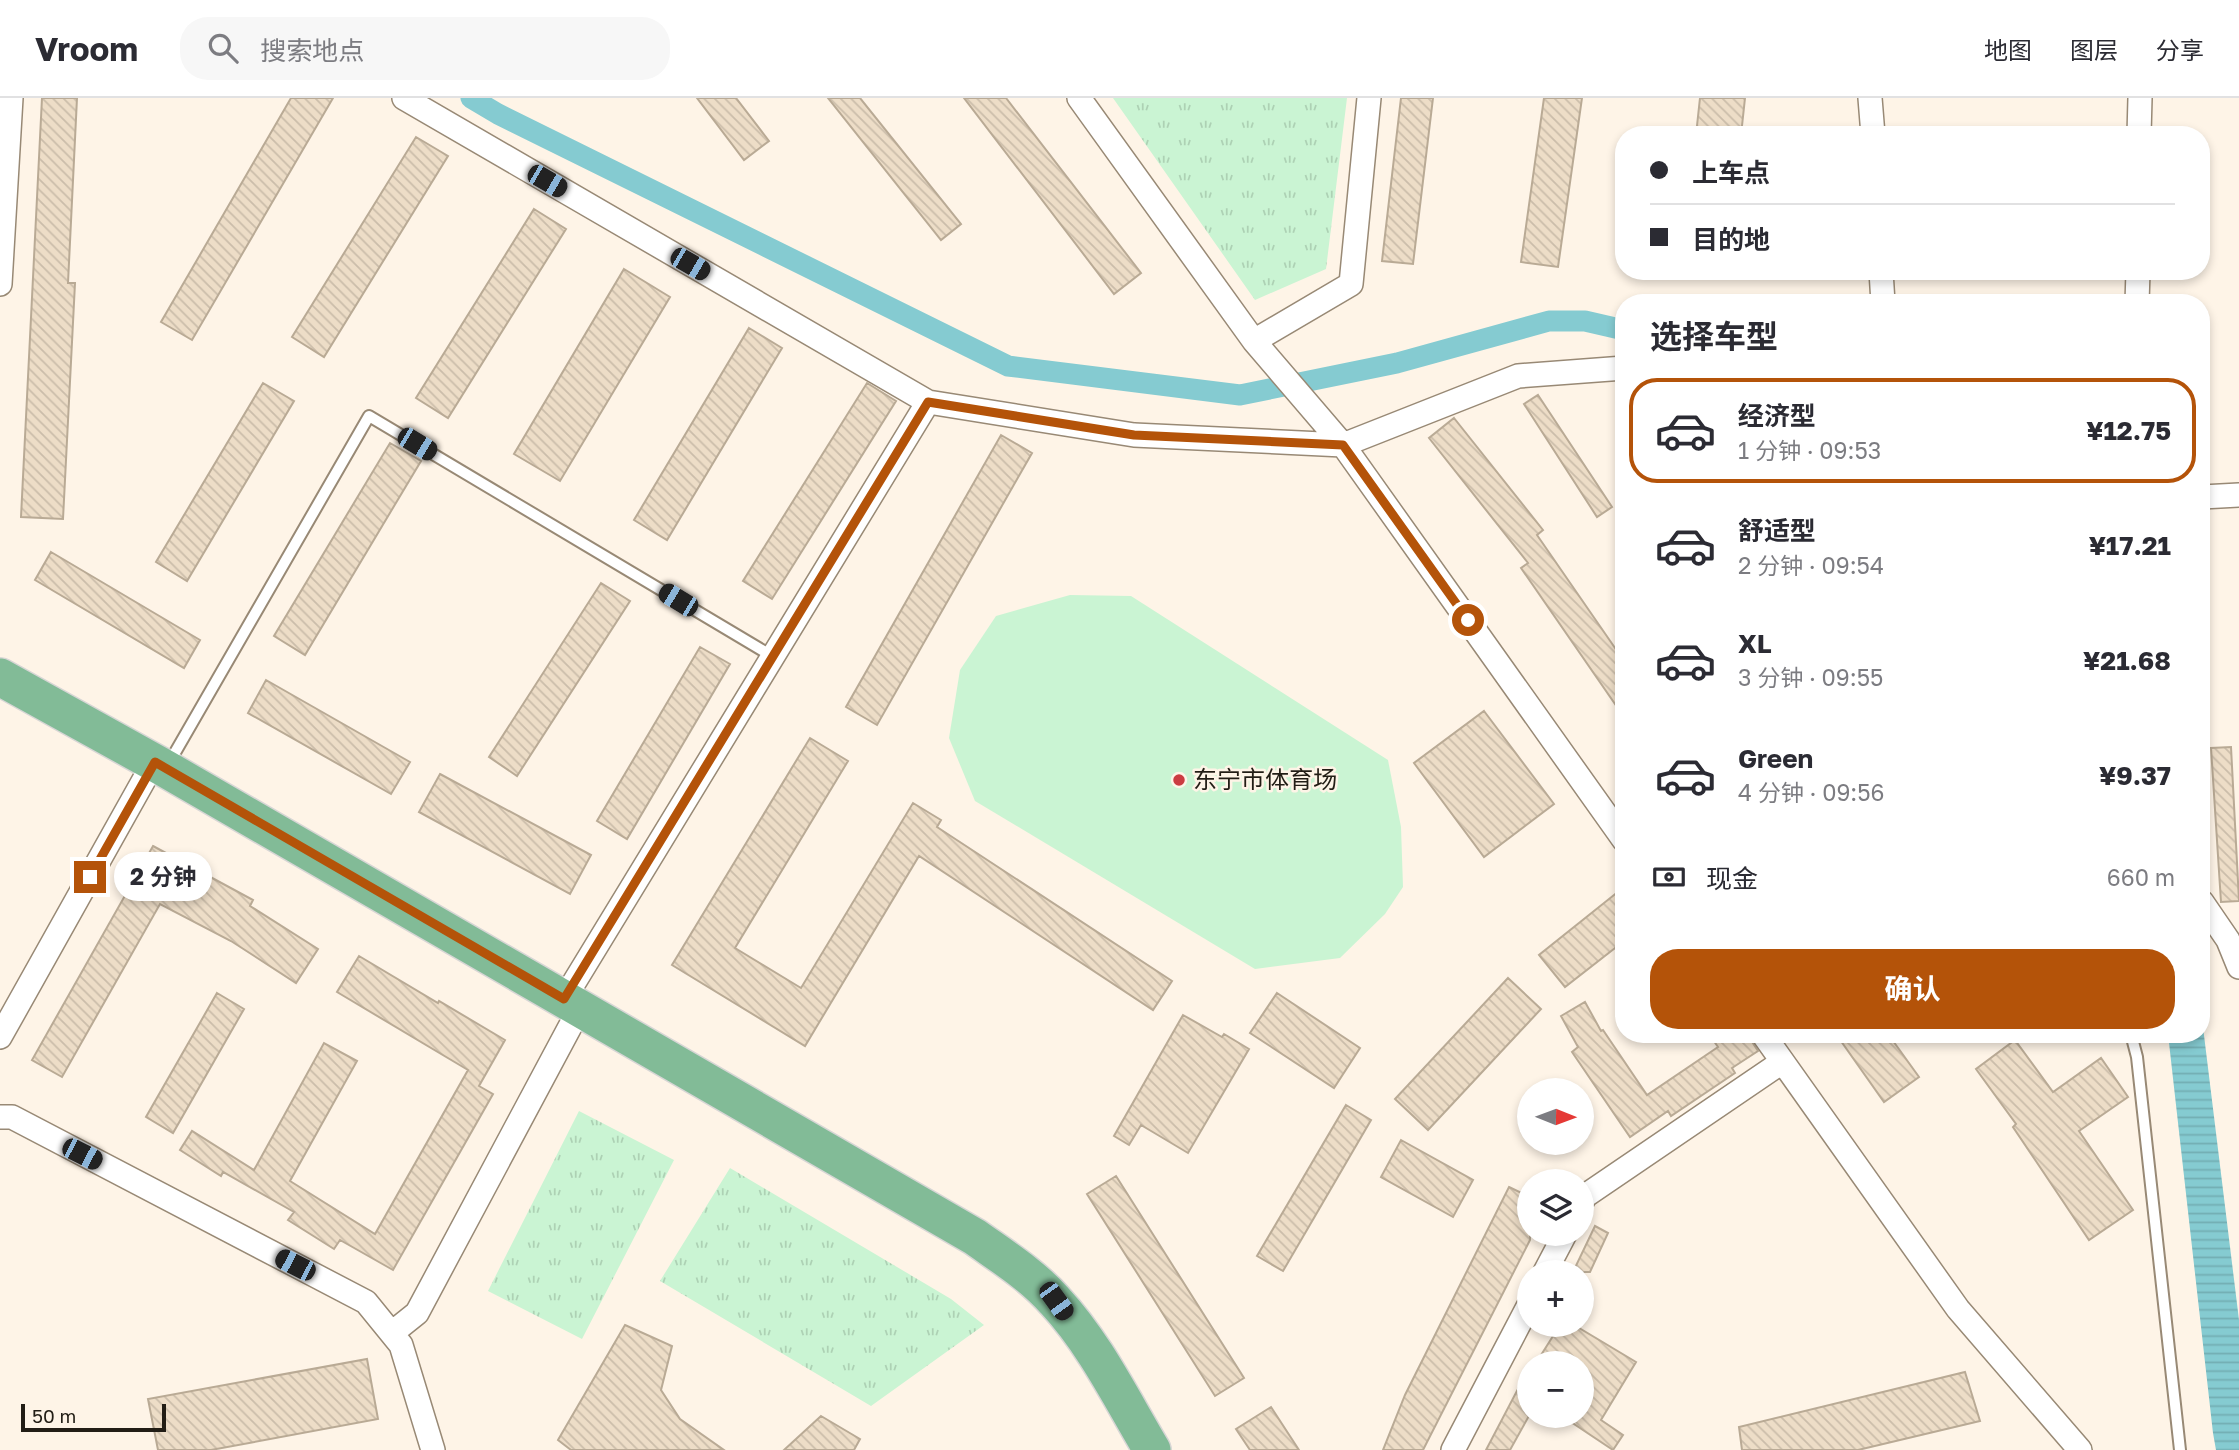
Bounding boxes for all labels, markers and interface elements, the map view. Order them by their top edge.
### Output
search box [180,17,670,80]
text: Vroom [35,29,138,68]
icon: search [204,29,242,67]
text: 搜索地点 [260,35,364,66]
text: 地图 [1984,35,2032,64]
text: 图层 [2070,35,2118,64]
text: 分享 [2156,35,2204,64]
text: 上车点 [1692,157,1770,188]
car [524,161,571,201]
text: 目的地 [1692,224,1770,255]
car [667,244,714,284]
text: 选择车型 [1650,317,1778,355]
icon: car [1654,399,1717,462]
text: 经济型 [1738,400,1816,431]
text: ¥12.75 [2086,415,2171,446]
car [394,424,441,464]
text: 1 分钟 · 09:53 [1738,436,1881,464]
icon: car [1654,514,1717,577]
text: 舒适型 [1738,515,1816,546]
text: ¥17.21 [2089,530,2171,561]
text: 2 分钟 · 09:54 [1738,551,1884,579]
car [655,580,702,620]
route start [1452,604,1484,636]
text: XL [1738,628,1772,659]
icon: car [1654,629,1717,692]
text: ¥21.68 [2083,645,2171,676]
text: 3 分钟 · 09:55 [1738,663,1883,691]
text: Green [1738,743,1813,774]
icon: car [1654,744,1717,807]
text: ¥9.37 [2099,760,2171,791]
place label: 东宁市体育场 [1193,764,1337,793]
marker: 东宁市体育场 [1171,772,1187,788]
text: 4 分钟 · 09:56 [1738,778,1885,806]
callout: 2 分钟 [114,852,212,902]
icon: cash [1650,858,1688,896]
route end [74,861,106,893]
text: 2 分钟 [130,862,196,890]
text: 现金 [1706,863,1758,894]
text: 660 m [2107,863,2175,891]
button: 确认 [1650,949,2175,1029]
north arrow [1517,1078,1594,1155]
map controls [1517,1078,1594,1428]
car [59,1135,106,1173]
button: layers [1517,1169,1594,1246]
car [272,1246,319,1284]
button: + [1517,1260,1594,1337]
car [1036,1278,1077,1324]
button: − [1517,1351,1594,1428]
scale bar [21,1401,166,1433]
text: 50 m [32,1404,76,1427]

